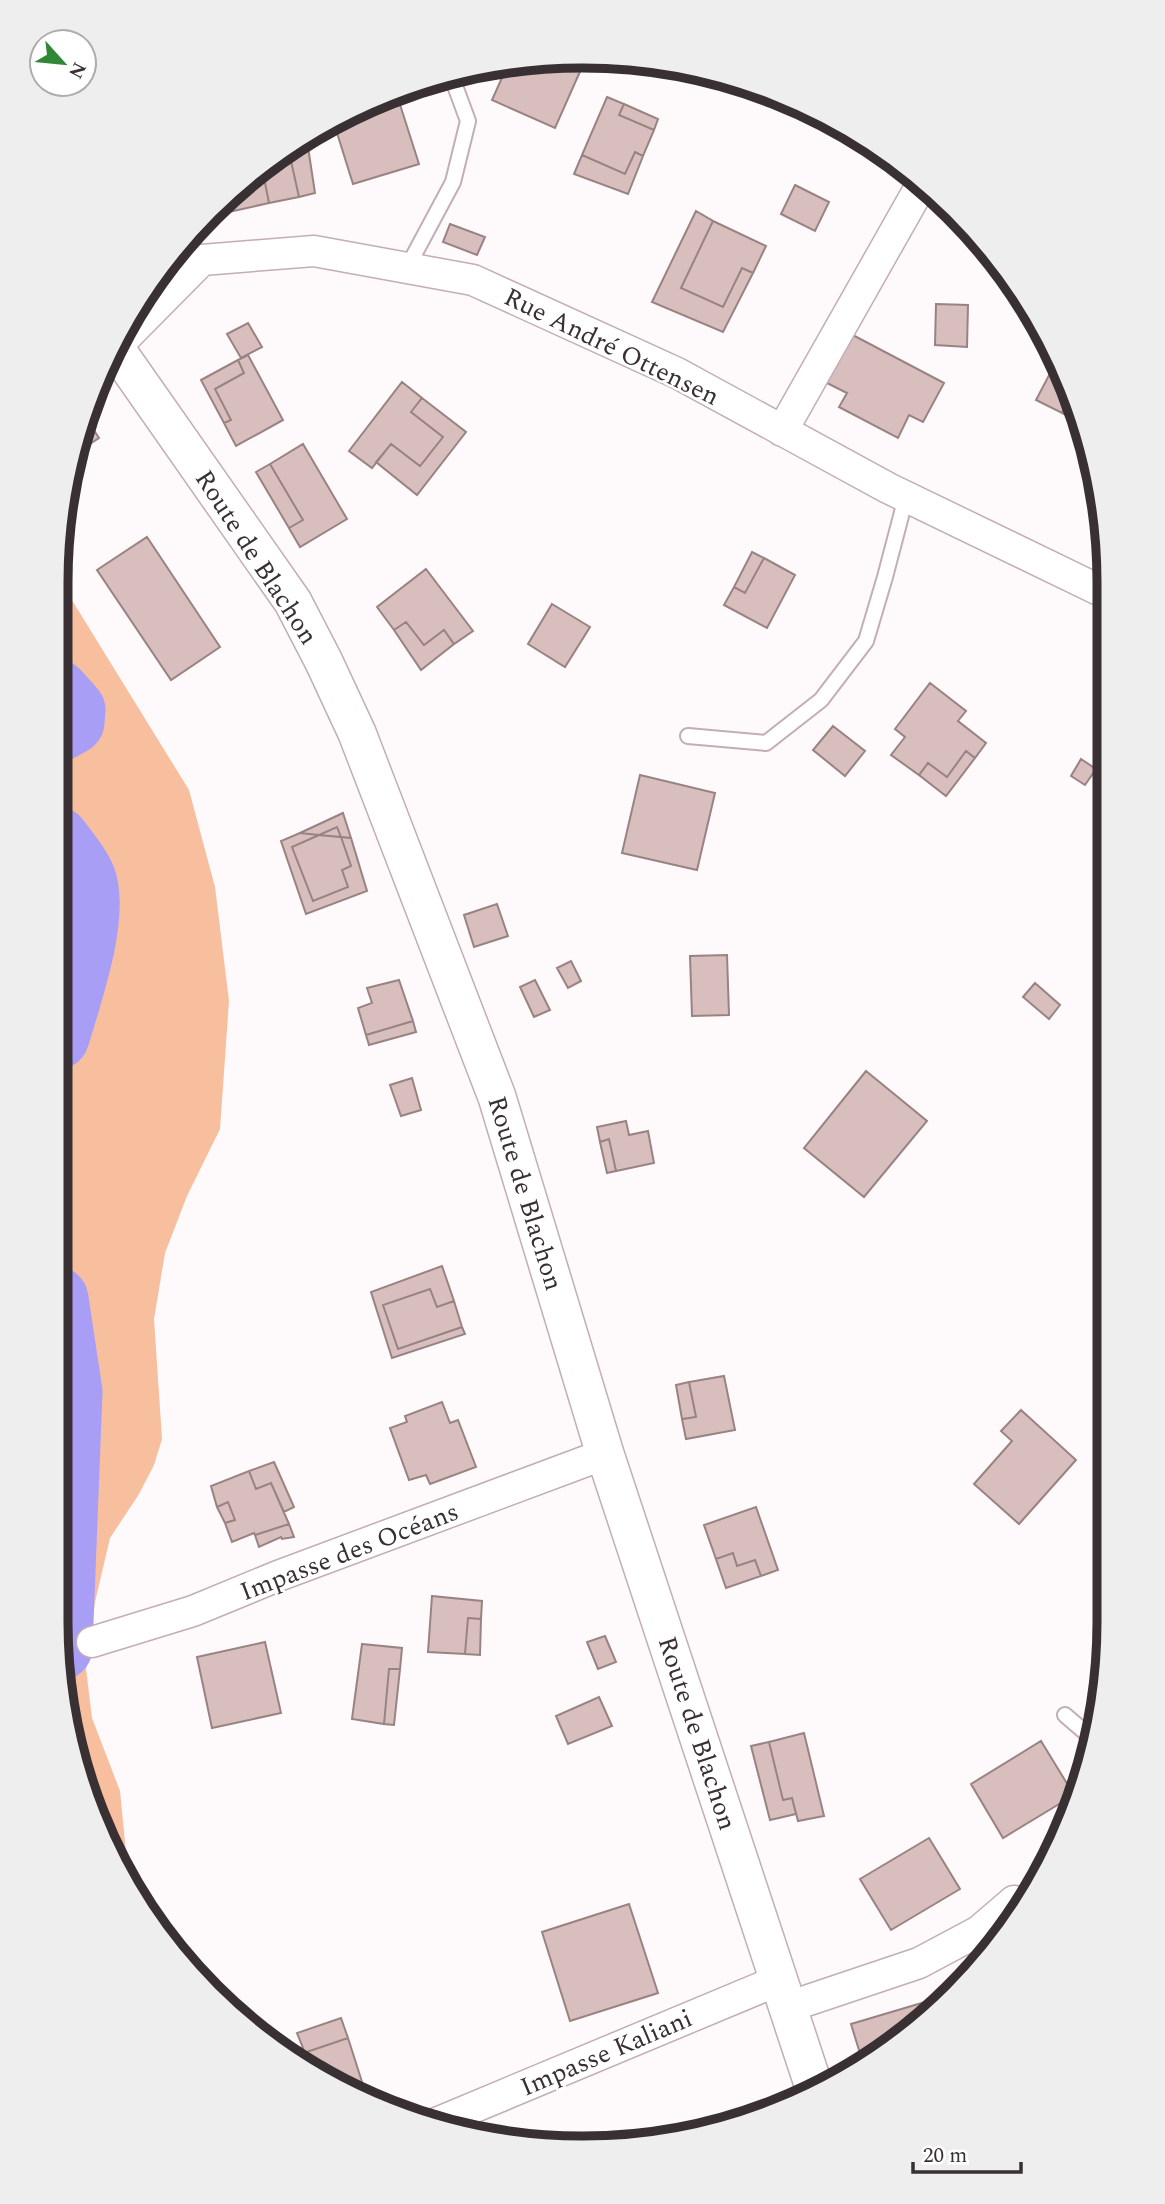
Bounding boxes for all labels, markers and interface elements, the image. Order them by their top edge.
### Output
north arrow [28,28,98,98]
text: N [60,57,93,84]
street label: Rue André Ottensen [497,277,726,416]
street label: Route de Blachon [184,462,328,653]
street label: Route de Blachon [476,1091,574,1296]
street label: Impasse des Océans [234,1492,465,1612]
street label: Route de Blachon [647,1631,747,1835]
street label: Impasse Kaliani [514,1999,699,2107]
scale bar [913,2130,1021,2174]
text: 20 m [923,2140,967,2172]

